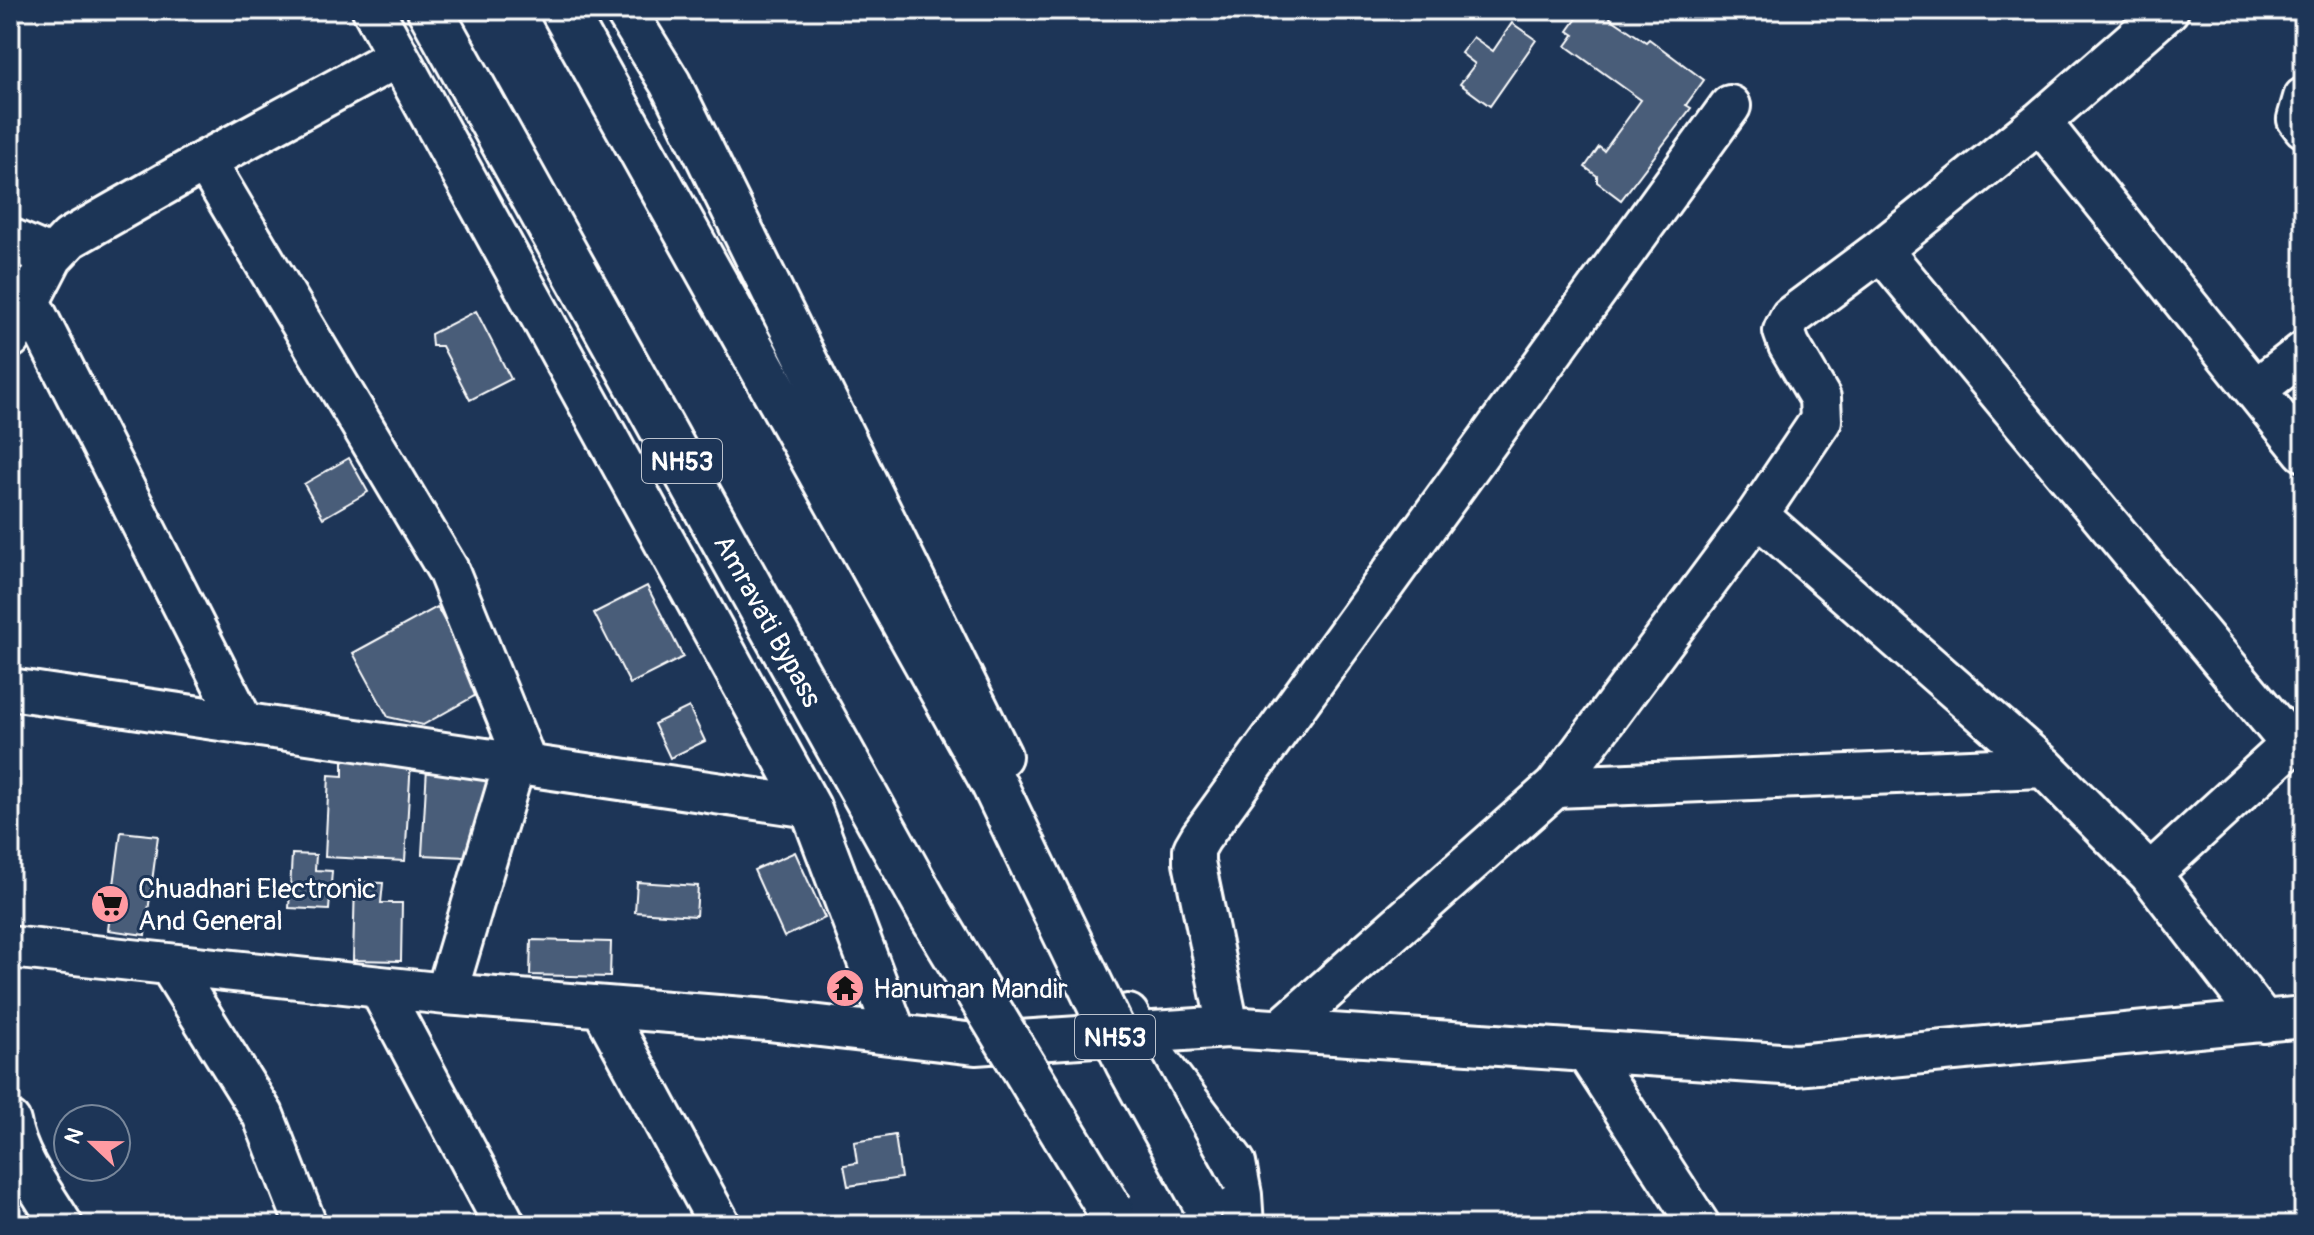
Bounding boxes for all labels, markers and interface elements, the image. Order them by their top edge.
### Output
road number: NH53 [642,439,722,483]
street label: Amravati Bypass [705,529,829,714]
place label: Chuadhari Electronic And General [138,872,376,939]
supermarket icon: Chuadhari Electronic And General [89,883,131,925]
temple icon: Hanuman Mandir [824,967,866,1009]
place label: Hanuman Mandir [873,972,1068,1007]
road number: NH53 [1075,1015,1155,1059]
north arrow [52,1103,132,1183]
text: N [59,1124,90,1148]

